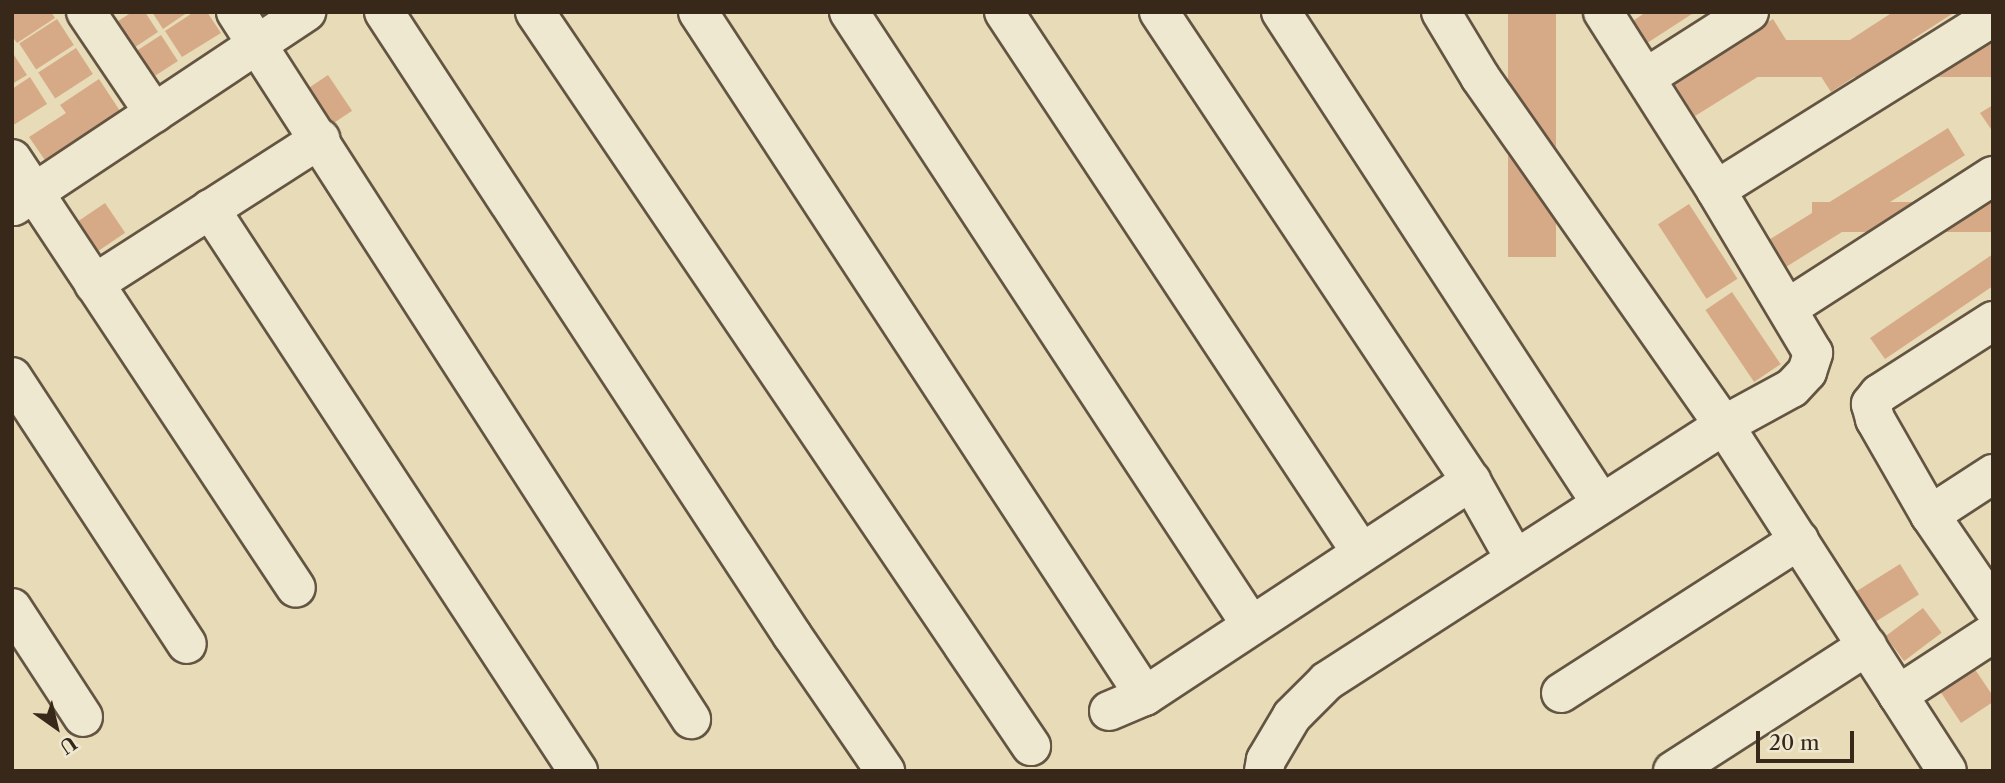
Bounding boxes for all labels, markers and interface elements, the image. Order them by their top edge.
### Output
north arrow [21,692,91,762]
scale bar [1760,716,1858,760]
text: 20 m [1769,730,1820,755]
text: U [55,731,81,759]

